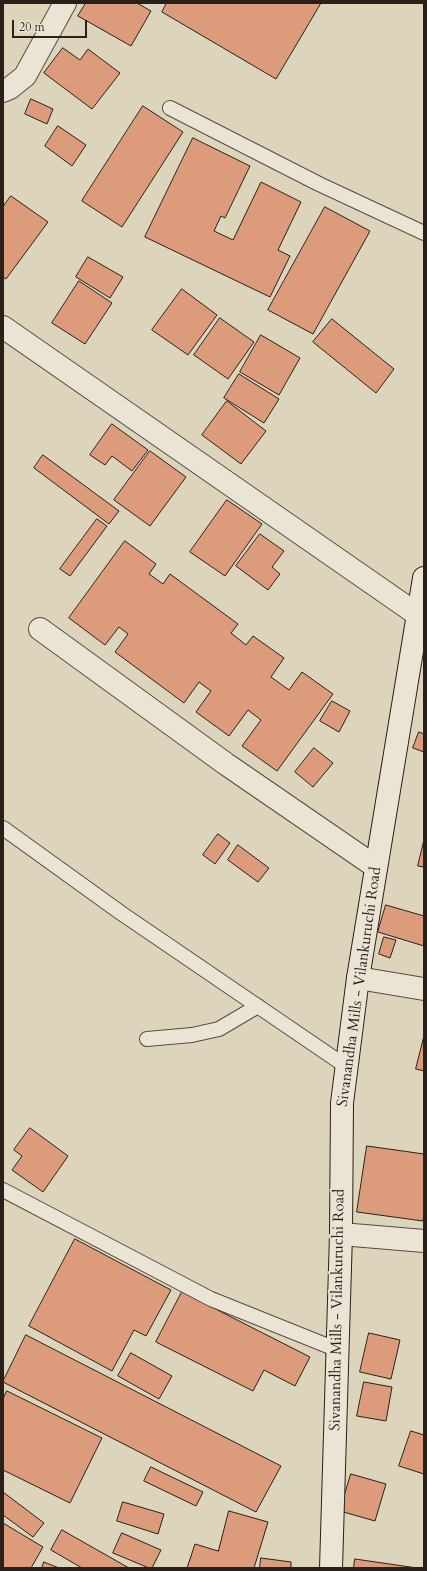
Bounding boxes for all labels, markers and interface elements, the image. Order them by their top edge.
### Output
scale bar [14,12,89,38]
text: 20 m [19,19,45,35]
street label: Sivanandha Mills - Vilankuruchi Road [334,866,386,1108]
street label: Sivanandha Mills - Vilankuruchi Road [327,1189,349,1431]

